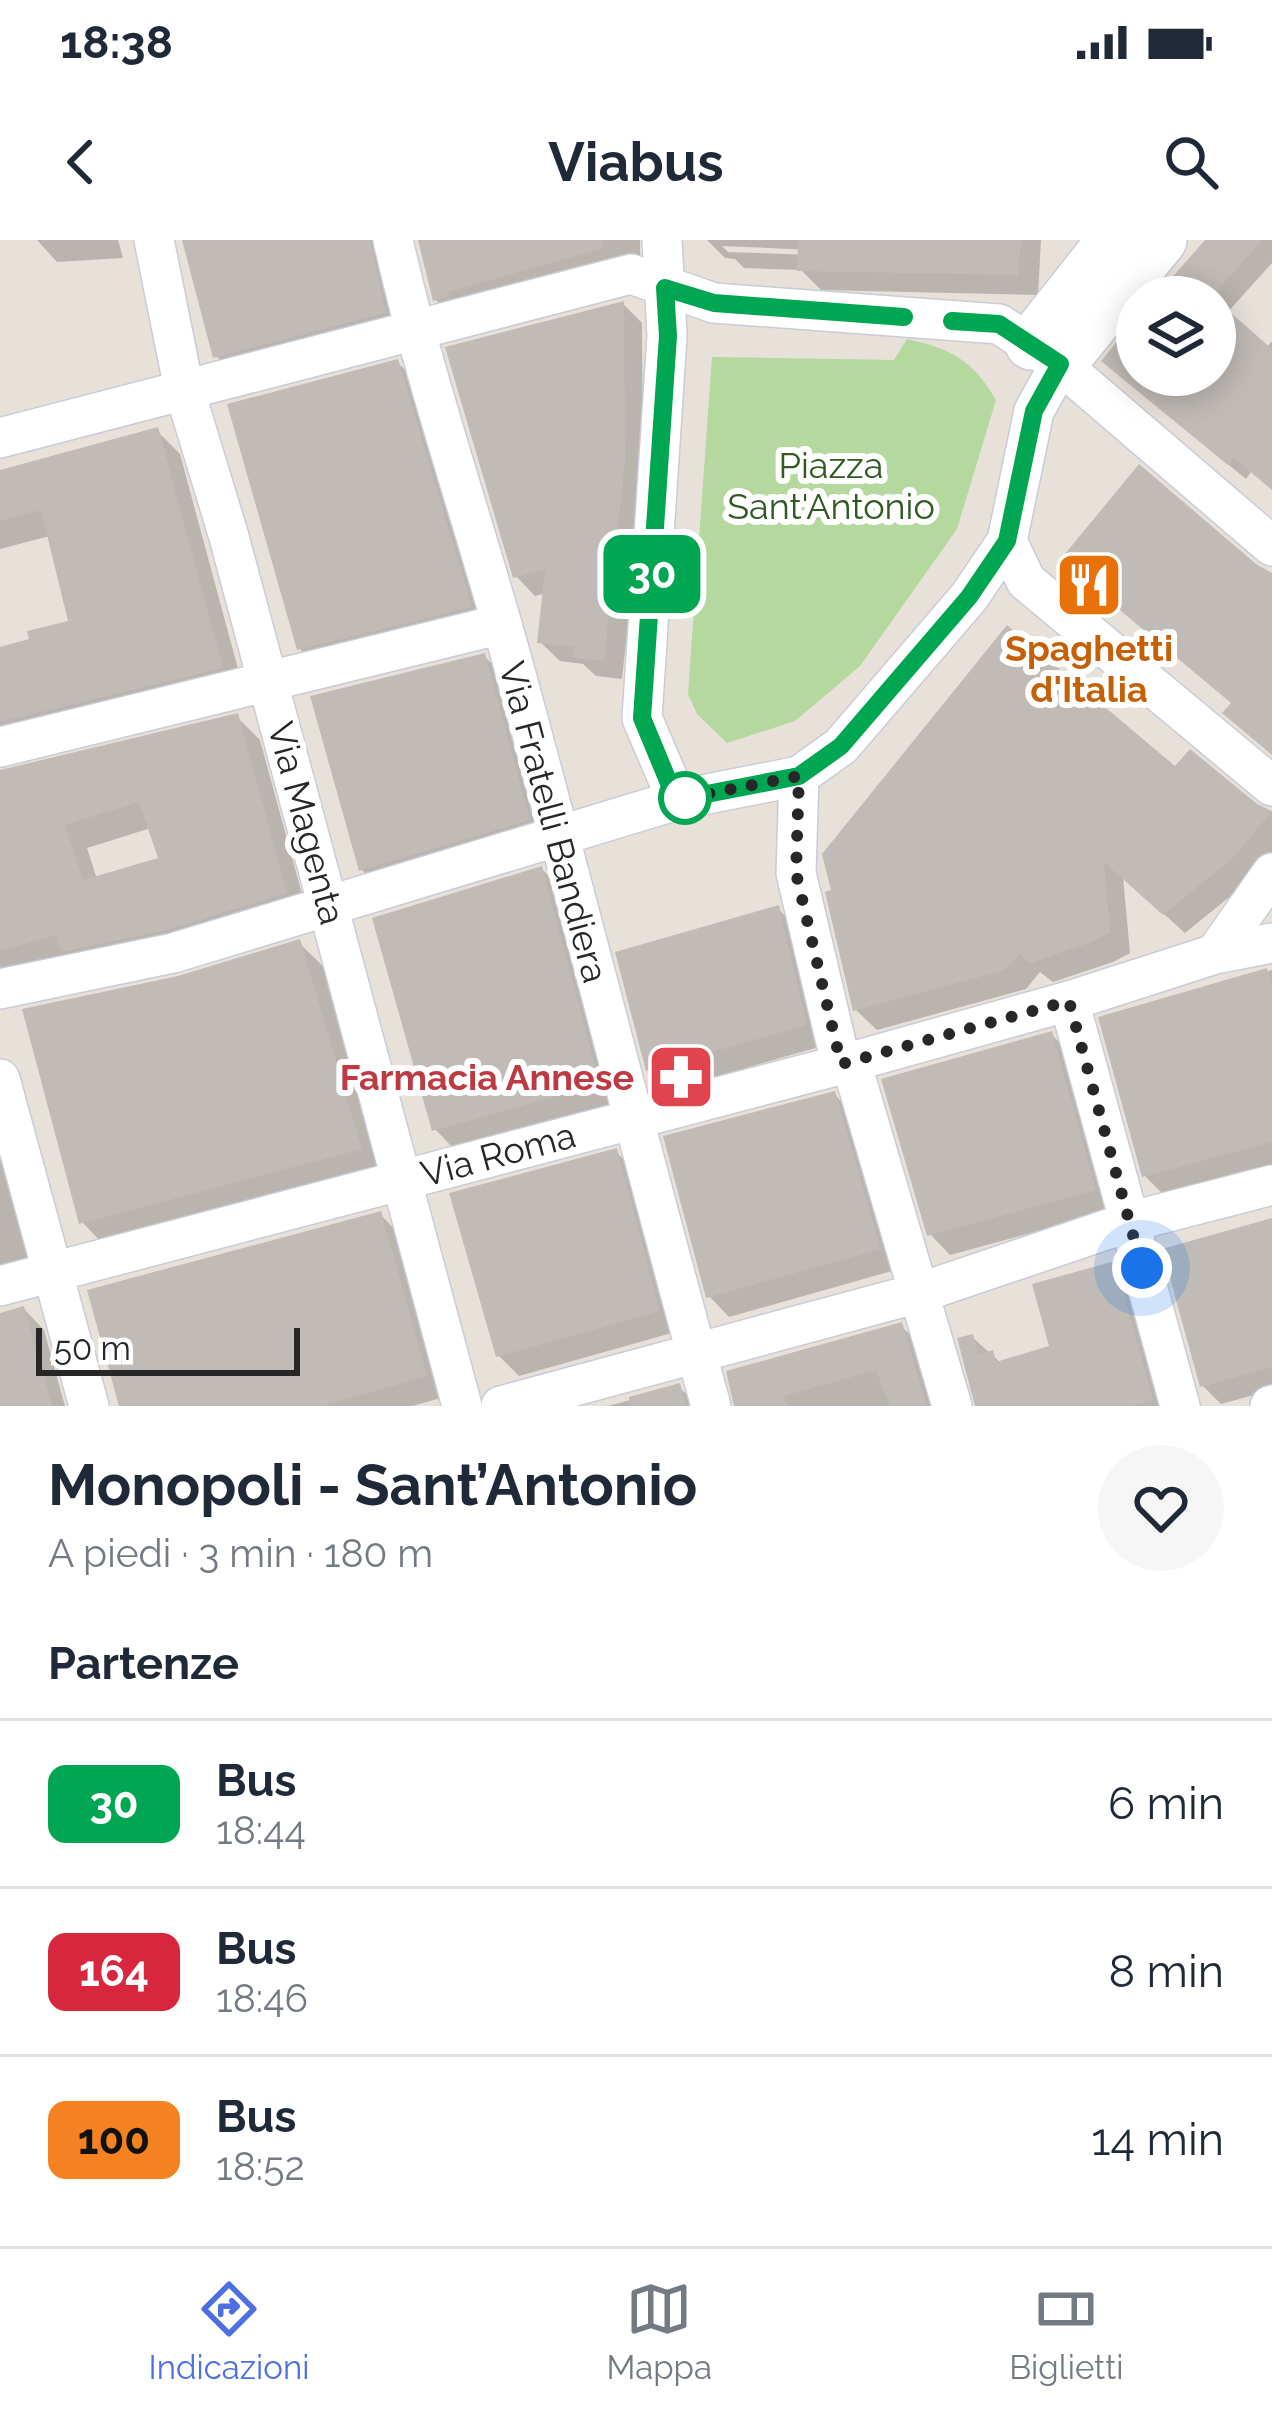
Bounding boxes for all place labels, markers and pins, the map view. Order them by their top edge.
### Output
restaurant icon: Spaghetti d'Italia [1054,550,1124,620]
place label: Spaghetti d'Italia [1005,627,1173,710]
unlabelled marker [660,773,710,823]
pharmacy icon: Farmacia Annese [646,1042,716,1112]
place label: Farmacia Annese [340,1056,634,1098]

